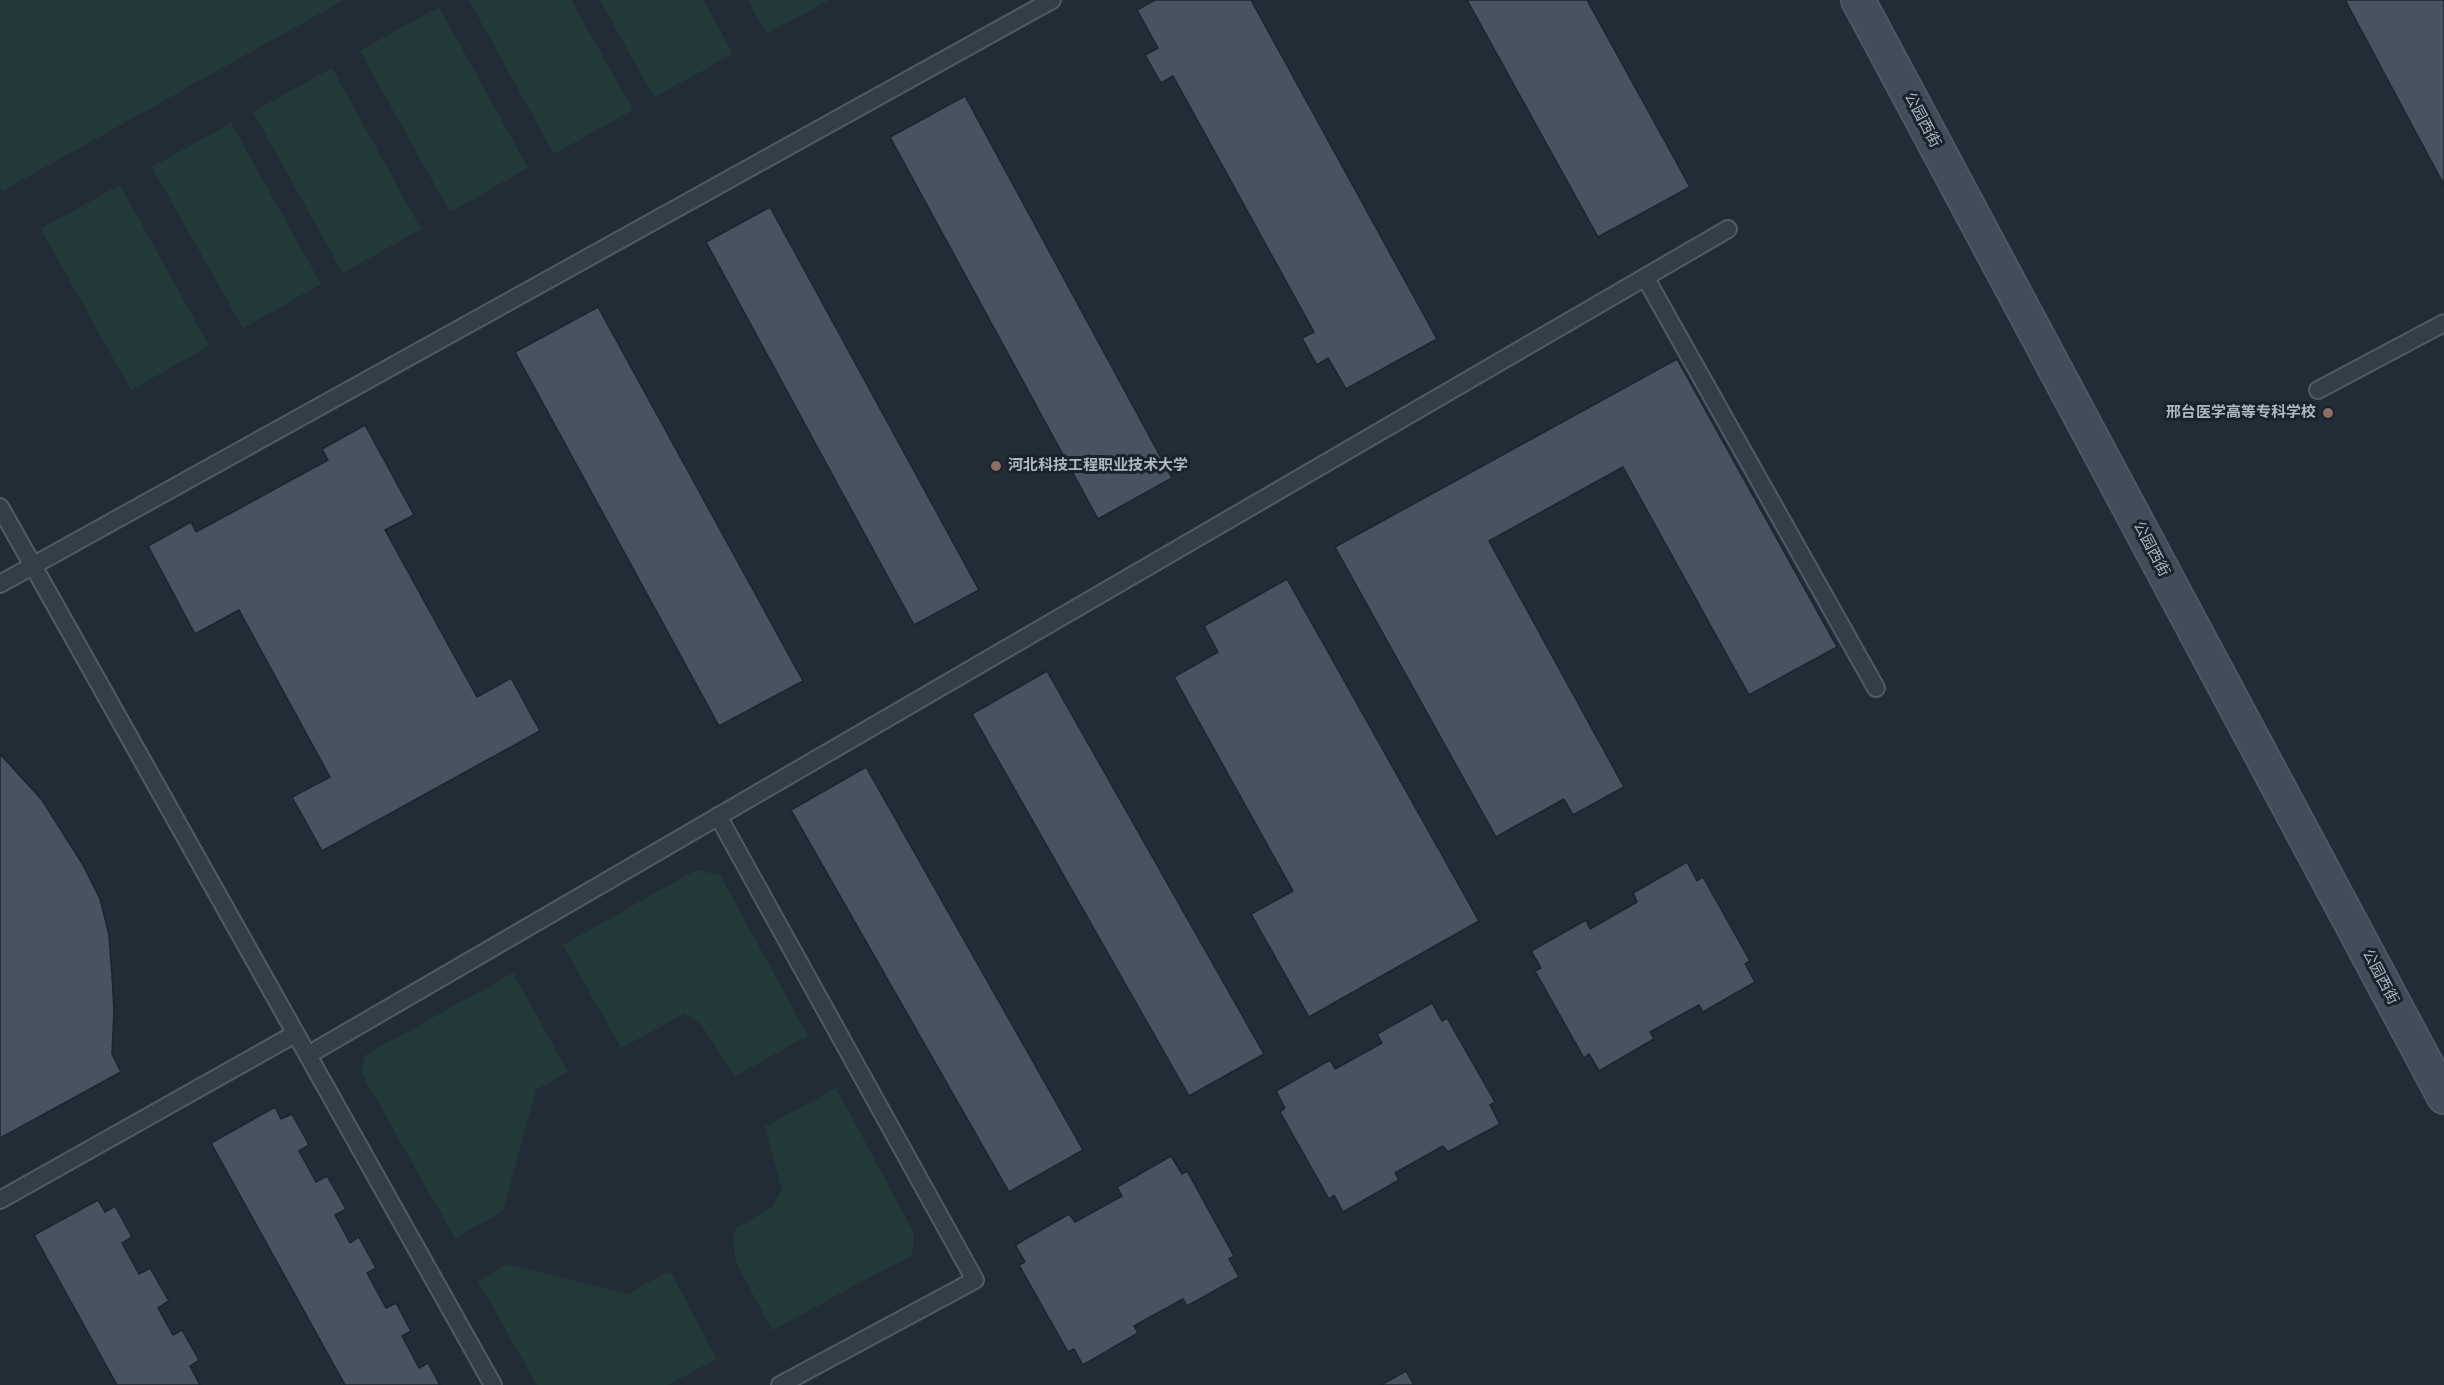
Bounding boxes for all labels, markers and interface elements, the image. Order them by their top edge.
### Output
street label: 公园西街 [1900,89,1944,151]
place label: 邢台医学高等专科学校 [2166,404,2316,422]
marker: 邢台医学高等专科学校 [2321,406,2335,420]
place label: 河北科技工程职业技术大学 [1008,457,1188,475]
marker: 河北科技工程职业技术大学 [989,459,1003,473]
street label: 公园西街 [2129,518,2173,580]
street label: 公园西街 [2358,946,2402,1008]

